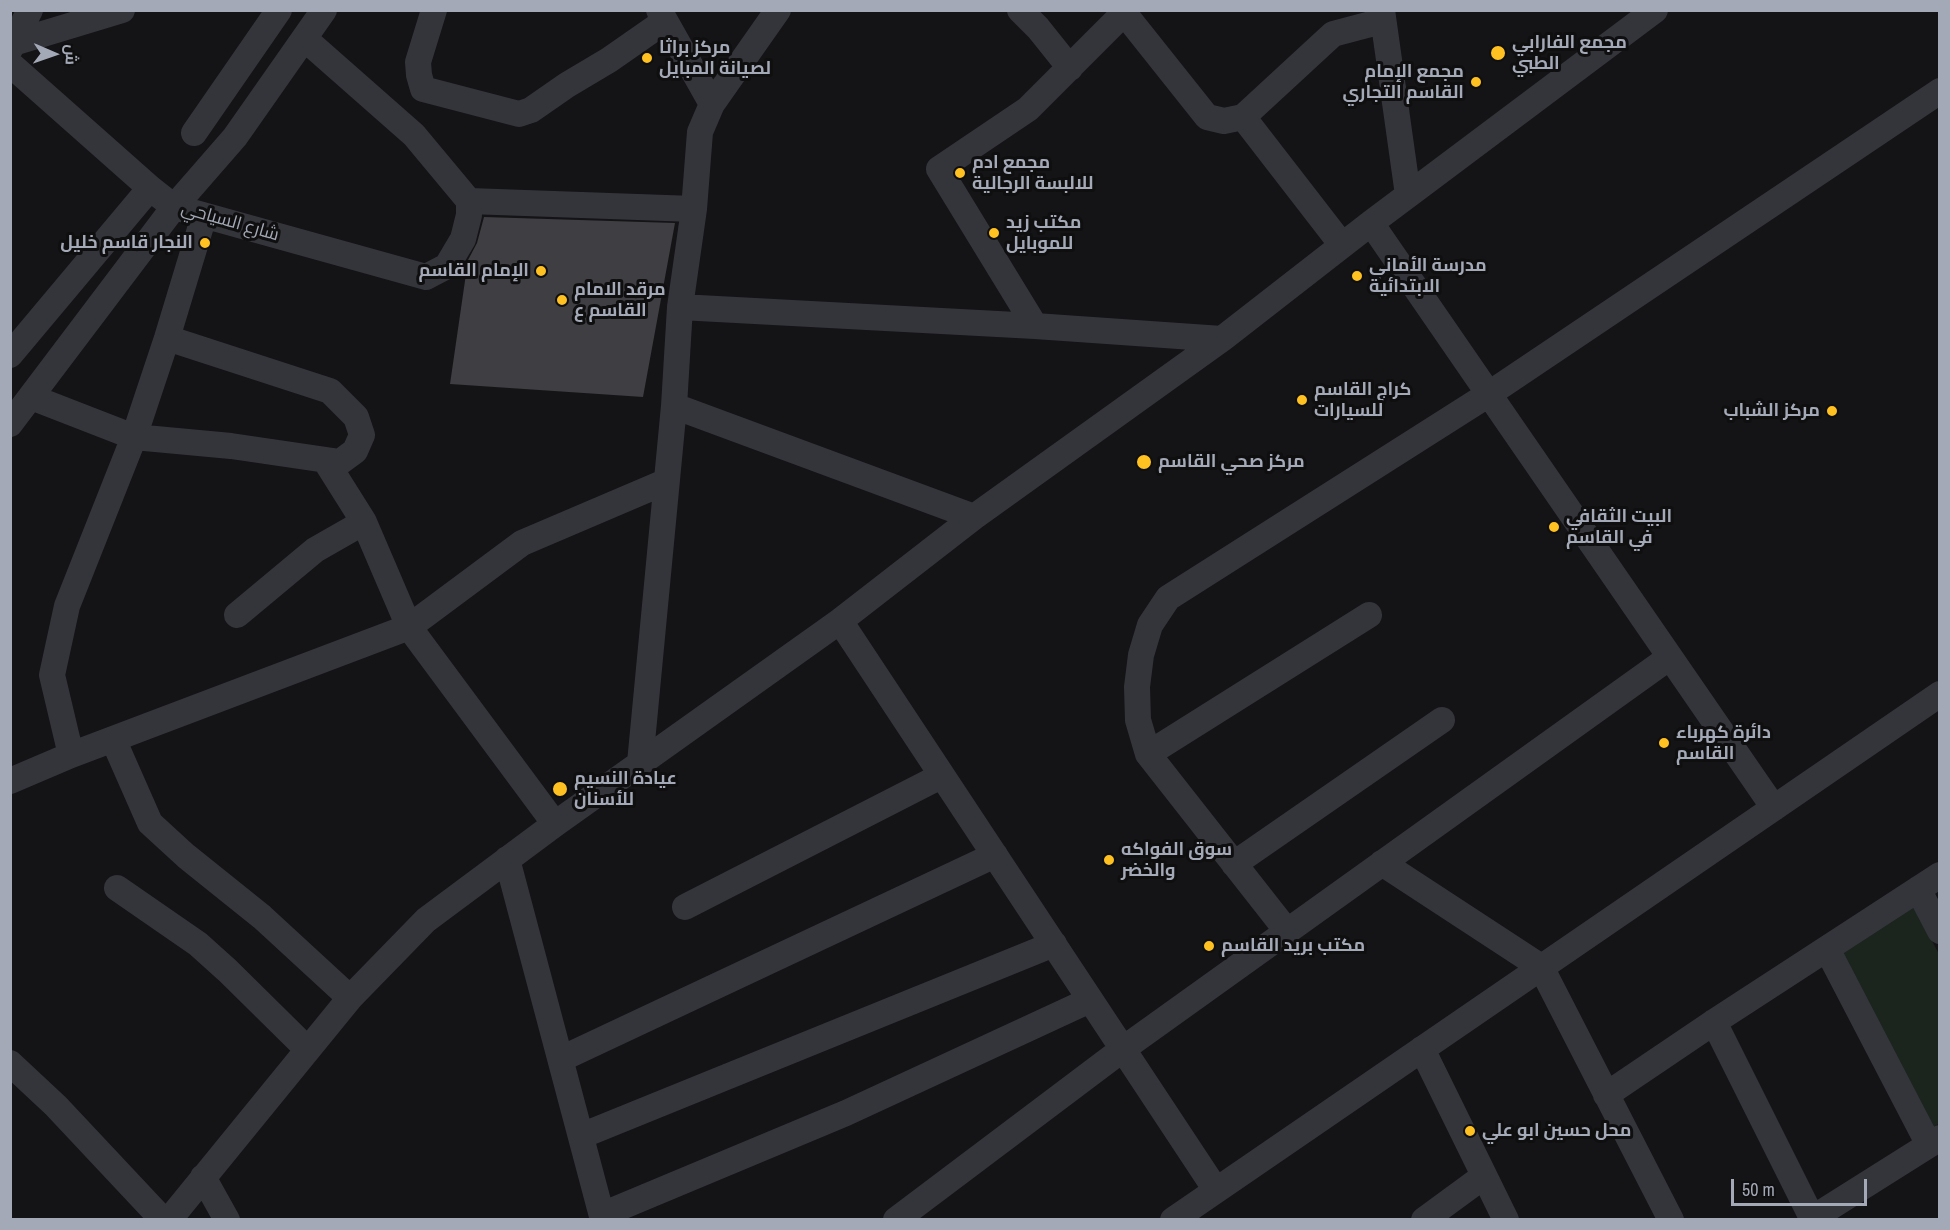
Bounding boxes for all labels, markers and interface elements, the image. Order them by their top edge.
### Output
north arrow [24,24,84,84]
place label: مجمع الفارابي الطبي [1512,32,1627,74]
place label: مركز براثا لصيانة المبايل [659,37,771,80]
text: ش [61,44,83,65]
marker: مجمع الفارابي الطبي [1489,44,1507,62]
marker: مركز براثا لصيانة المبايل [640,51,654,65]
place label: مجمع الإمام القاسم التجاري [1342,61,1464,104]
marker: مجمع الإمام القاسم التجاري [1469,75,1483,89]
place label: مجمع ادم للالبسة الرجالية [972,152,1094,195]
marker: مجمع ادم للالبسة الرجالية [953,166,967,180]
street label: شارع السياحي [179,198,281,246]
place label: مكتب زيد للموبايل [1006,212,1081,254]
marker: مكتب زيد للموبايل [987,226,1001,240]
place label: النجار قاسم خليل [60,232,193,254]
marker: النجار قاسم خليل [198,236,212,250]
place label: مدرسة الأماني الابتدائية [1369,255,1487,298]
place label: الإمام القاسم [419,260,529,282]
marker: الإمام القاسم [534,264,548,278]
marker: مدرسة الأماني الابتدائية [1350,269,1364,283]
place label: مرقد الامام القاسم ع [574,279,666,322]
marker: مرقد الامام القاسم ع [555,293,569,307]
place label: كراج القاسم للسيارات [1314,379,1411,422]
marker: كراج القاسم للسيارات [1295,393,1309,407]
place label: مركز الشباب [1723,400,1820,422]
marker: مركز الشباب [1825,404,1839,418]
place label: مركز صحي القاسم [1158,451,1305,473]
marker: مركز صحي القاسم [1135,453,1153,471]
place label: البيت الثقافي في القاسم [1566,506,1672,548]
marker: البيت الثقافي في القاسم [1547,520,1561,534]
place label: دائرة كهرباء القاسم [1676,722,1771,764]
marker: دائرة كهرباء القاسم [1657,736,1671,750]
place label: عيادة النسيم للأسنان [574,768,677,810]
marker: عيادة النسيم للأسنان [551,780,569,798]
place label: سوق الفواكه والخضر [1121,839,1232,882]
marker: سوق الفواكه والخضر [1102,853,1116,867]
place label: مكتب بريد القاسم [1221,935,1365,957]
marker: مكتب بريد القاسم [1202,939,1216,953]
place label: محل حسين ابو علي [1482,1120,1631,1142]
marker: محل حسين ابو علي [1463,1124,1477,1138]
scale bar [1734,1167,1870,1205]
text: 50 m [1742,1177,1775,1202]

